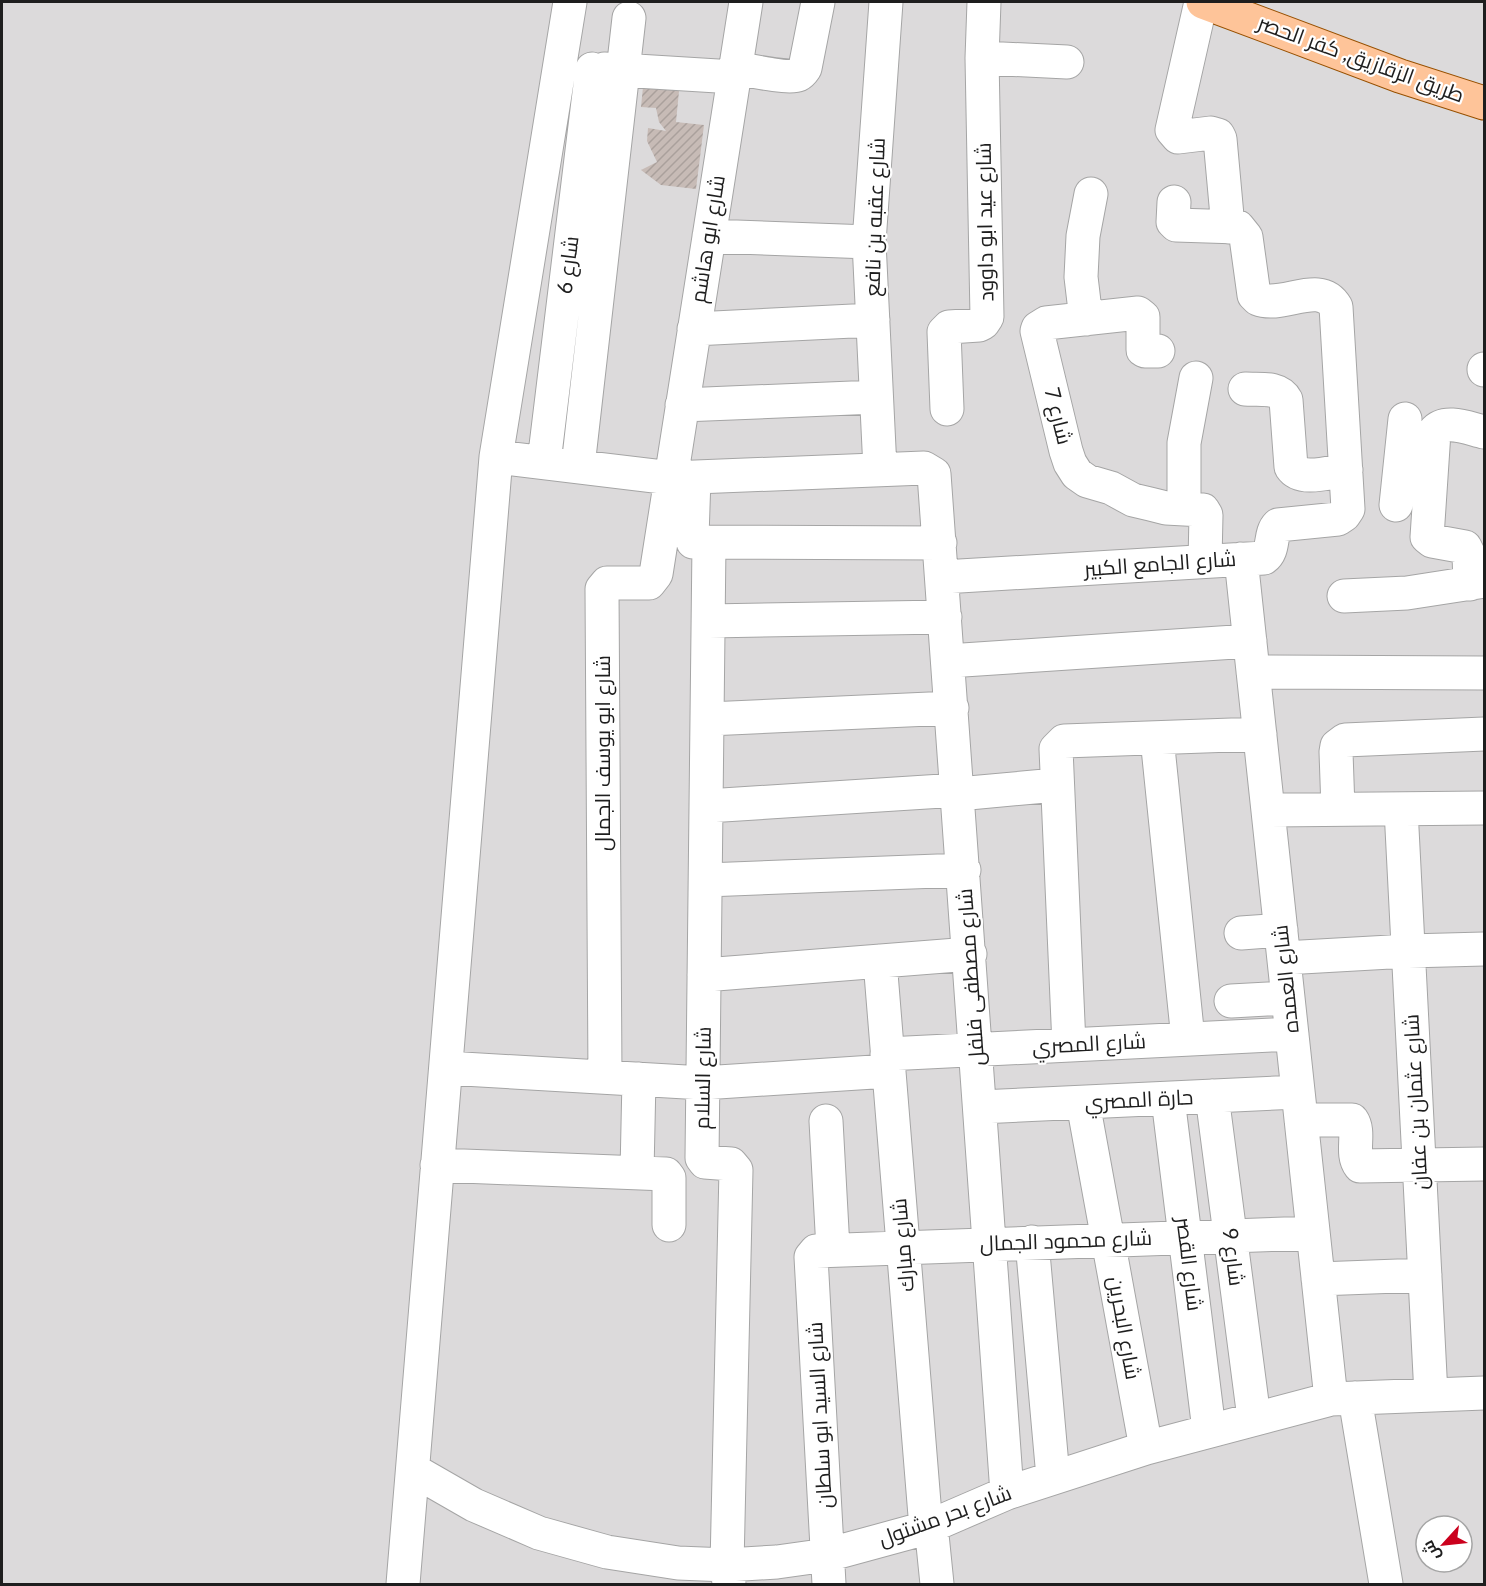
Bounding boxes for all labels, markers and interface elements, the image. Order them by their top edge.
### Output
street label: طريق الزقازيق, كفر الحصر [1253,8,1468,108]
street label: شارع عقبه بن نافع [858,137,892,297]
street label: شارع عيد ابو داوود [970,142,1000,302]
street label: شارع ابو هاشم [684,173,732,305]
street label: شارع 6 [551,234,585,296]
street label: شارع 7 [1037,384,1079,448]
street label: شارع الجامع الكبير [1082,545,1237,583]
street label: شارع ابو يوسف الجمال [589,655,617,851]
street label: شارع مصطفى فلفل [951,887,991,1067]
street label: شارع العمده [1266,924,1306,1034]
street label: شارع عثمان بن عفان [1397,1013,1435,1191]
street label: شارع السلام [688,1026,718,1130]
street label: شارع المصري [1031,1027,1147,1063]
street label: حارة المصري [1084,1083,1194,1119]
street label: شارع مبارك [885,1197,921,1293]
street label: شارع القصر [1169,1214,1209,1313]
street label: شارع محمود الجمال [979,1224,1153,1258]
street label: شارع 9 [1216,1226,1250,1288]
street label: شارع البحرين [1101,1274,1147,1382]
street label: شارع السيد ابو سلطان [801,1321,839,1509]
street label: شارع بحر مشتول [875,1479,1015,1553]
north arrow [1414,1514,1474,1574]
text: ش [1417,1537,1444,1564]

